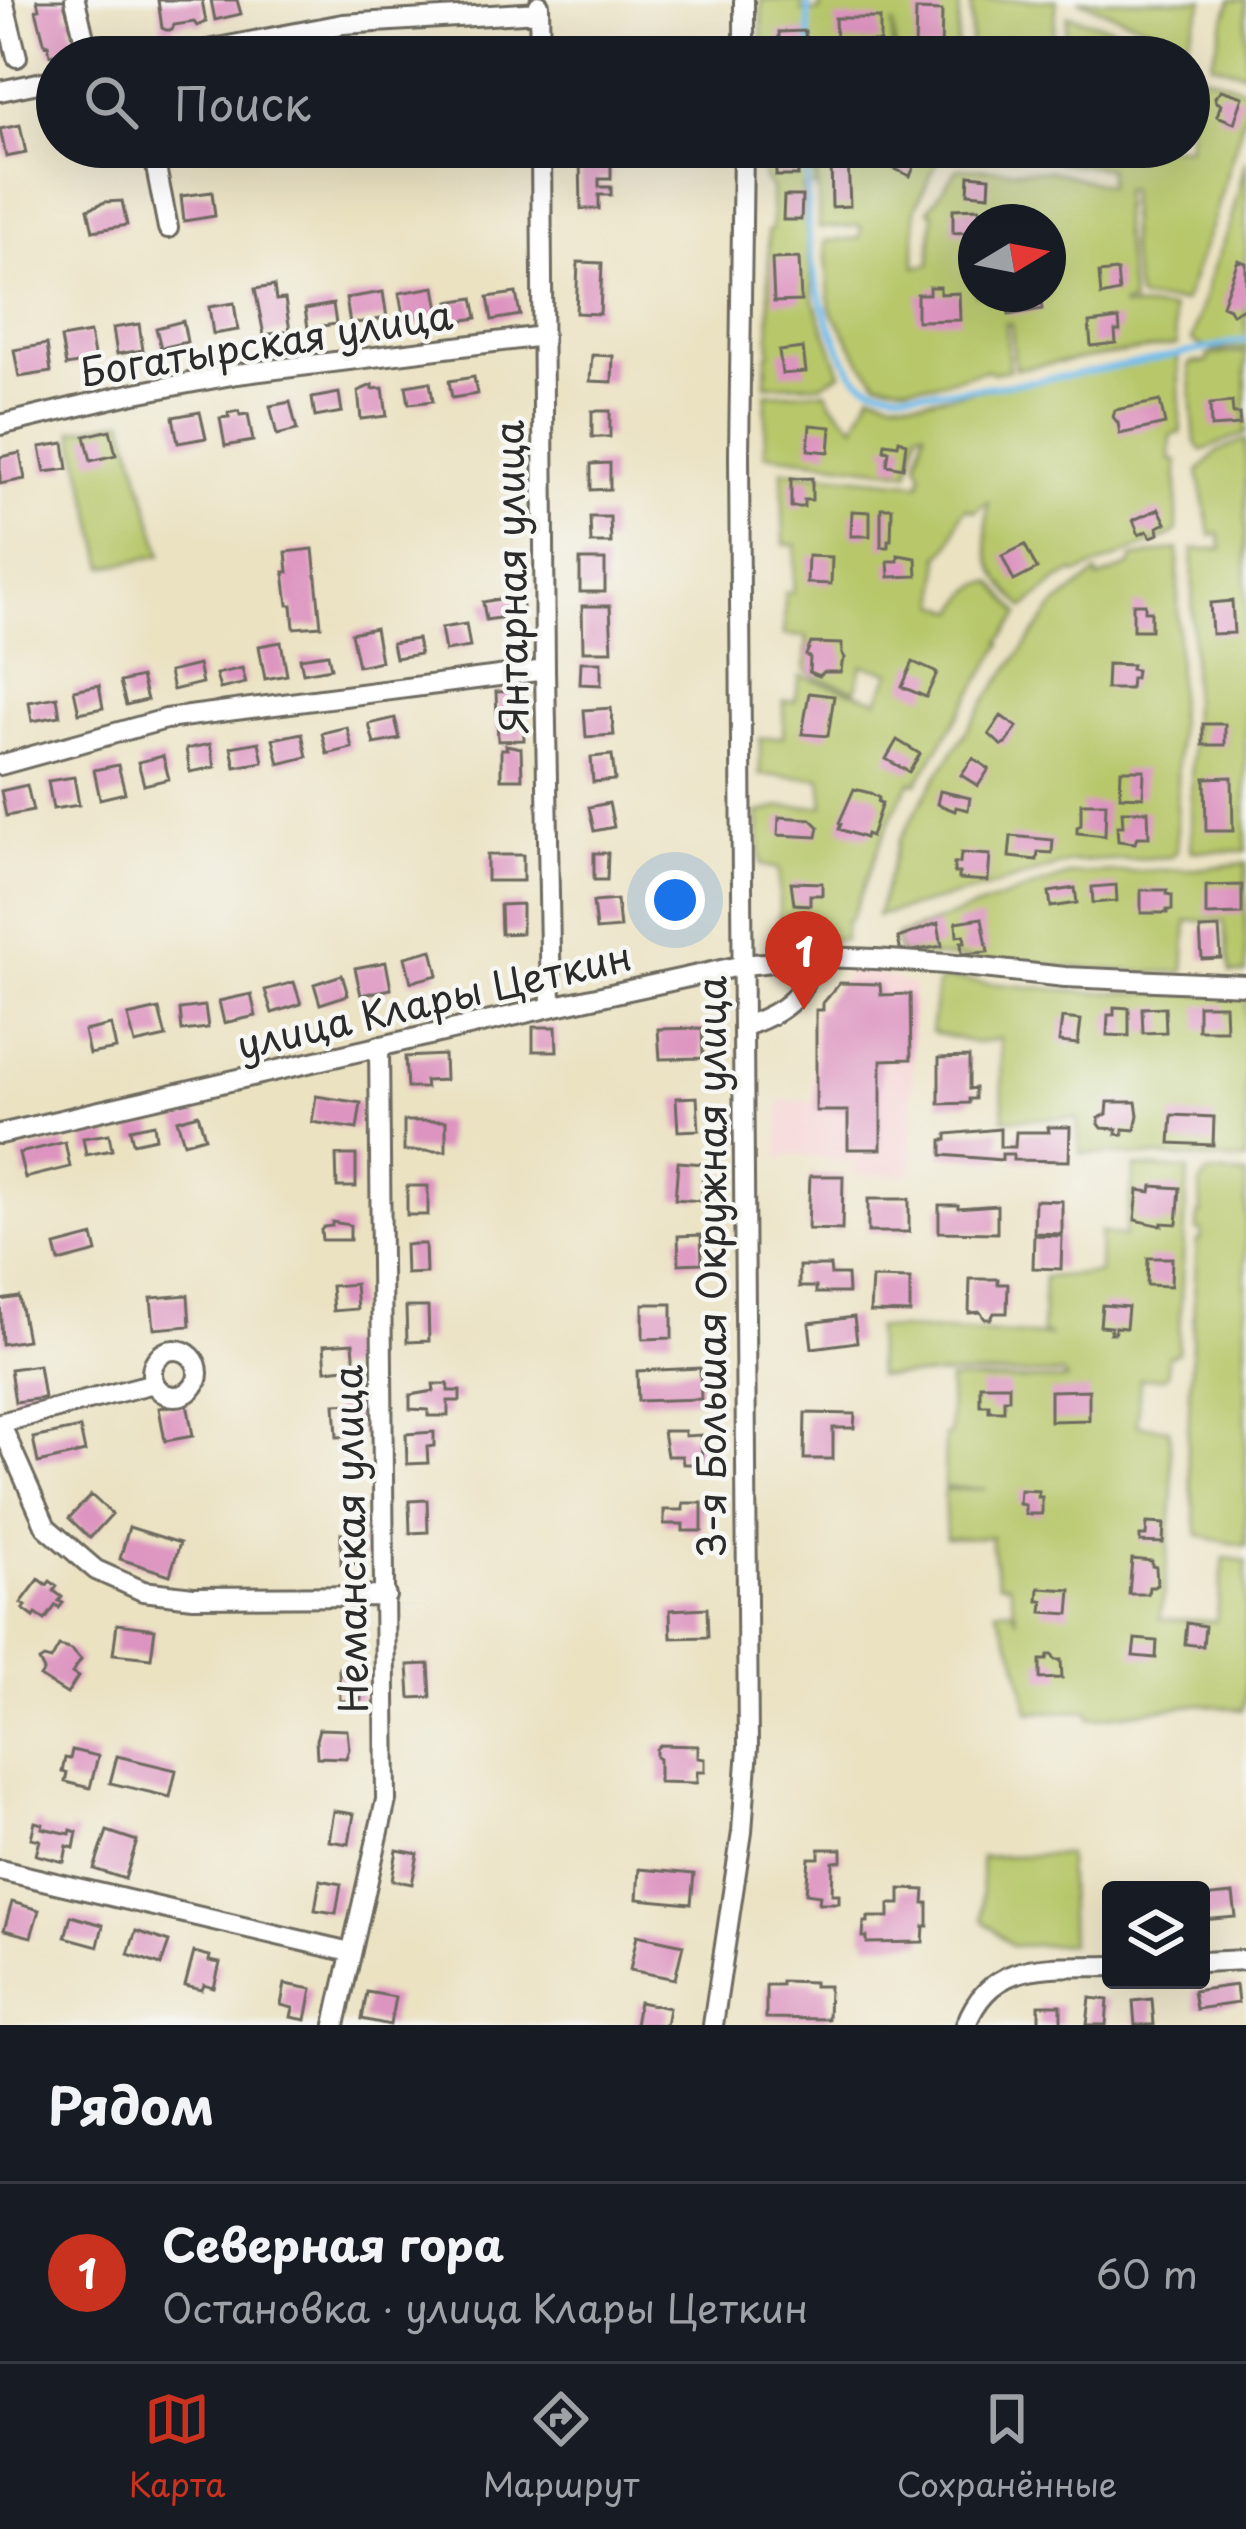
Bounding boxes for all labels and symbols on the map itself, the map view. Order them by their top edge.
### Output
north arrow [958,204,1066,312]
street label: Богатырская улица [75,283,457,400]
street label: Янтарная улица [477,419,542,734]
your location [645,870,705,930]
pin: 1 [765,911,843,1010]
street label: улица Клары Цеткин [230,924,637,1073]
street label: 3-я Большая Окружная улица [680,975,739,1558]
street label: Неманская улица [316,1364,381,1713]

